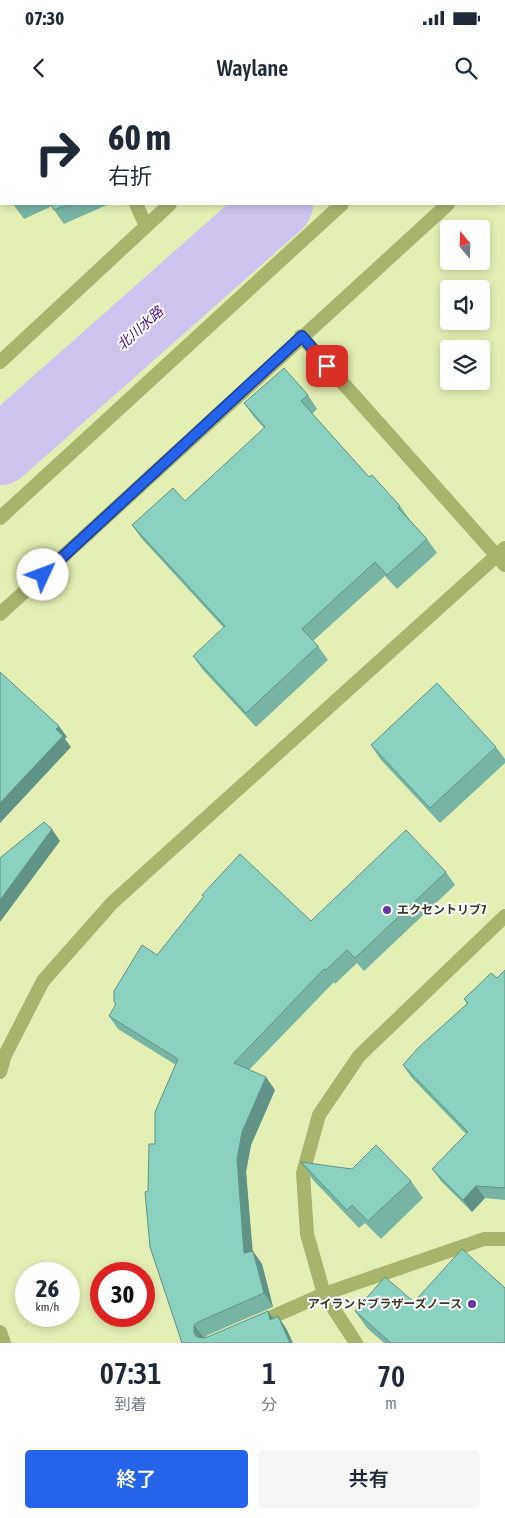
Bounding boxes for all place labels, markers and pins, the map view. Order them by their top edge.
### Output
pin [306,345,348,387]
place label: エクセントリブ7 [397,903,487,917]
marker: エクセントリブ7 [381,904,393,916]
place label: アイランドブラザーズノース [308,1297,462,1311]
marker: アイランドブラザーズノース [466,1298,478,1310]

